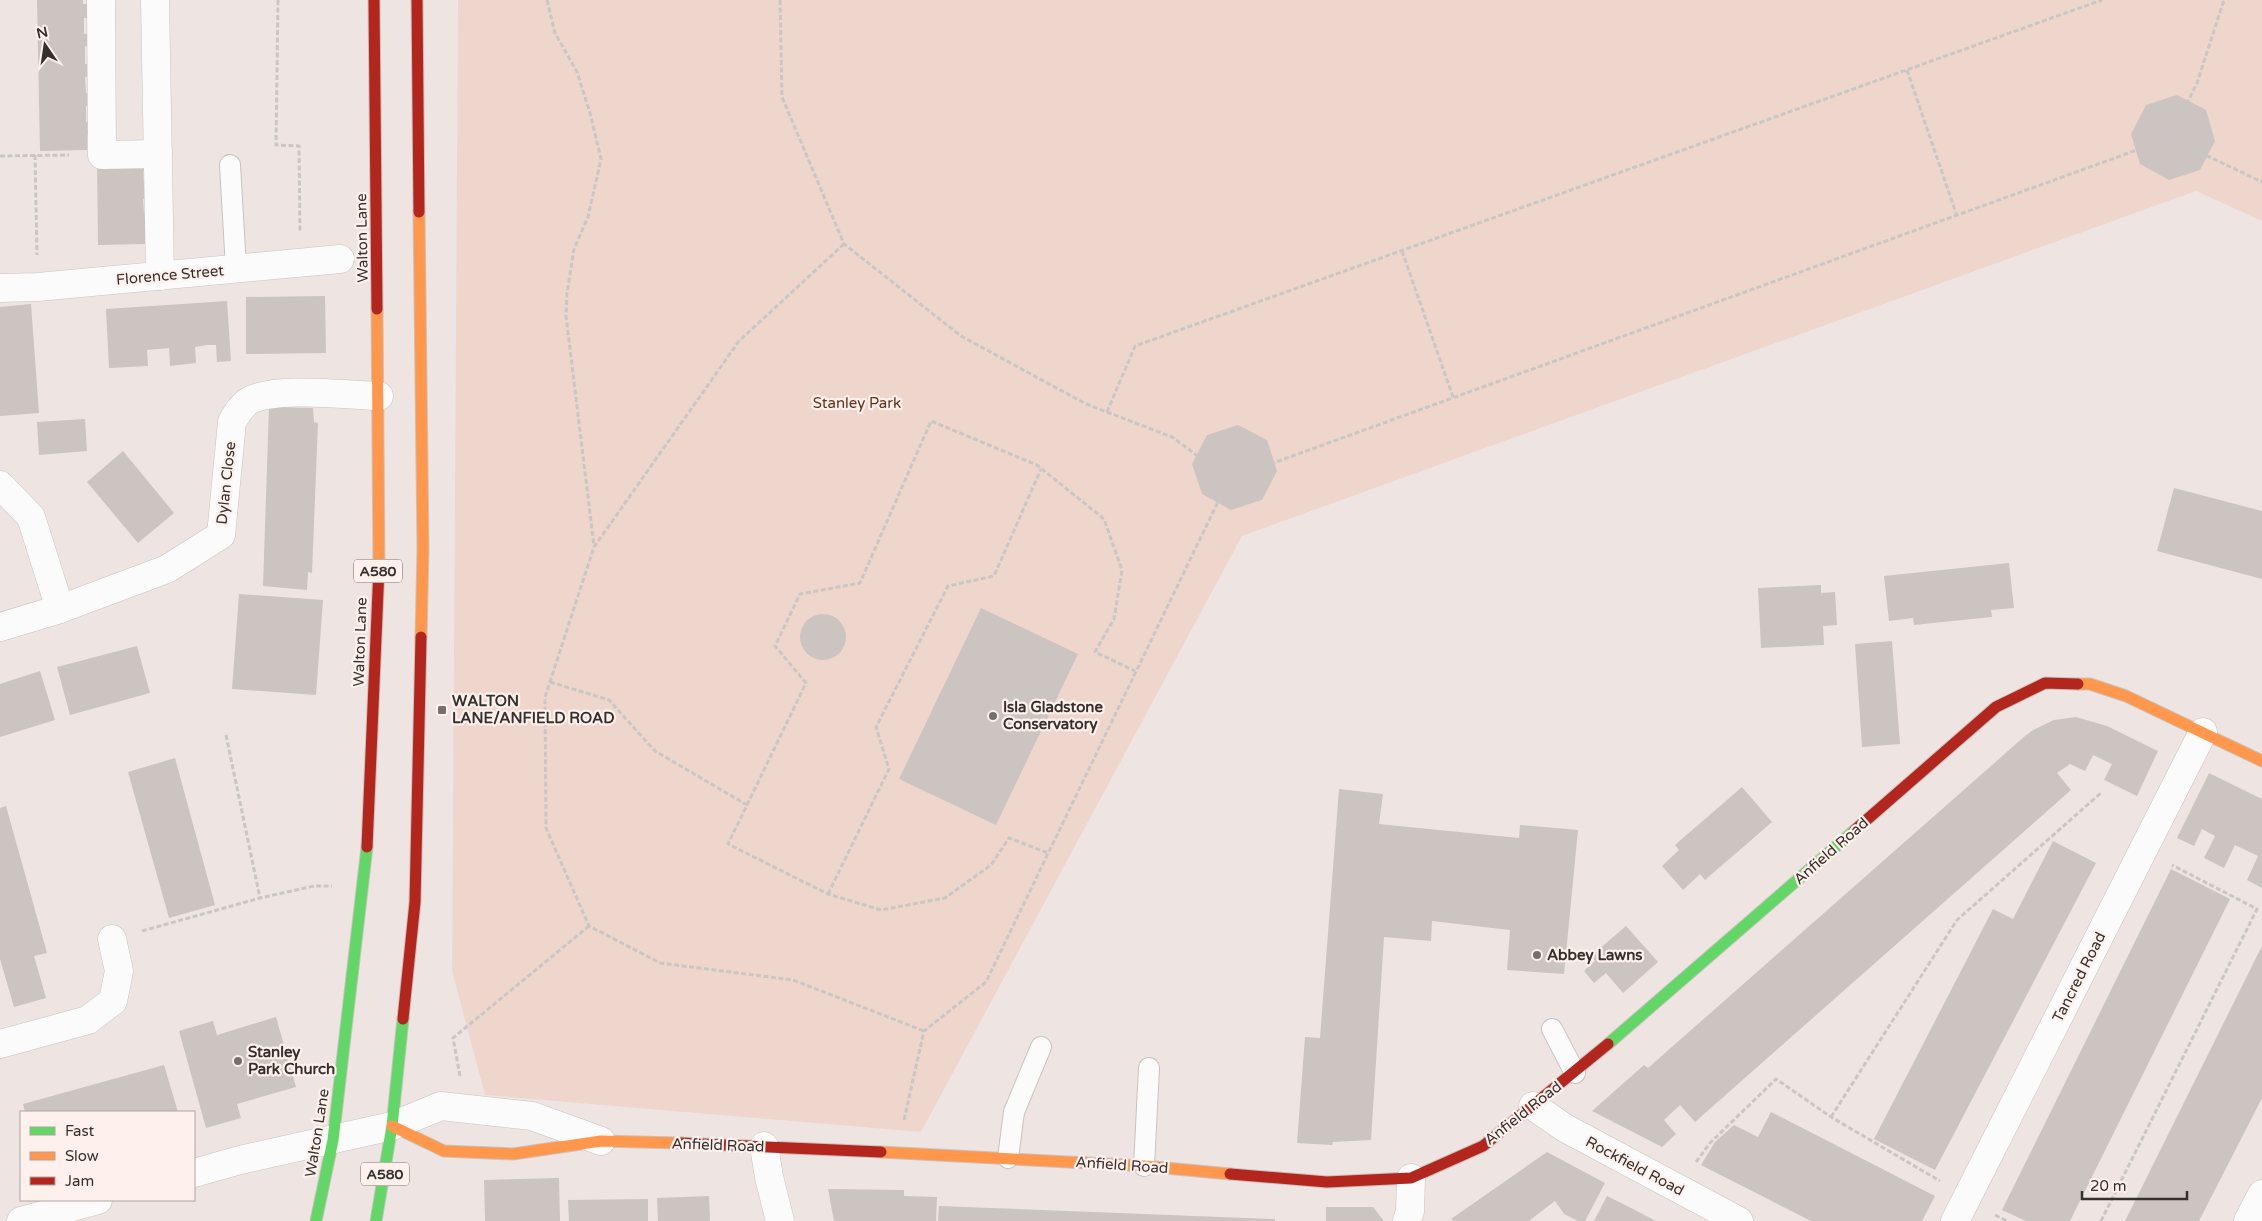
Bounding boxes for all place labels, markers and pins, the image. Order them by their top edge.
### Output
place label: WALTON LANE/ANFIELD ROAD [452,692,614,727]
place label: Isla Gladstone Conservatory [1003,698,1103,734]
marker: WALTON LANE/ANFIELD ROAD [436,704,448,716]
marker: Isla Gladstone Conservatory [987,710,999,722]
place label: Abbey Lawns [1547,946,1643,965]
marker: Abbey Lawns [1531,949,1543,961]
place label: Stanley Park Church [248,1043,335,1078]
marker: Stanley Park Church [232,1055,244,1067]

